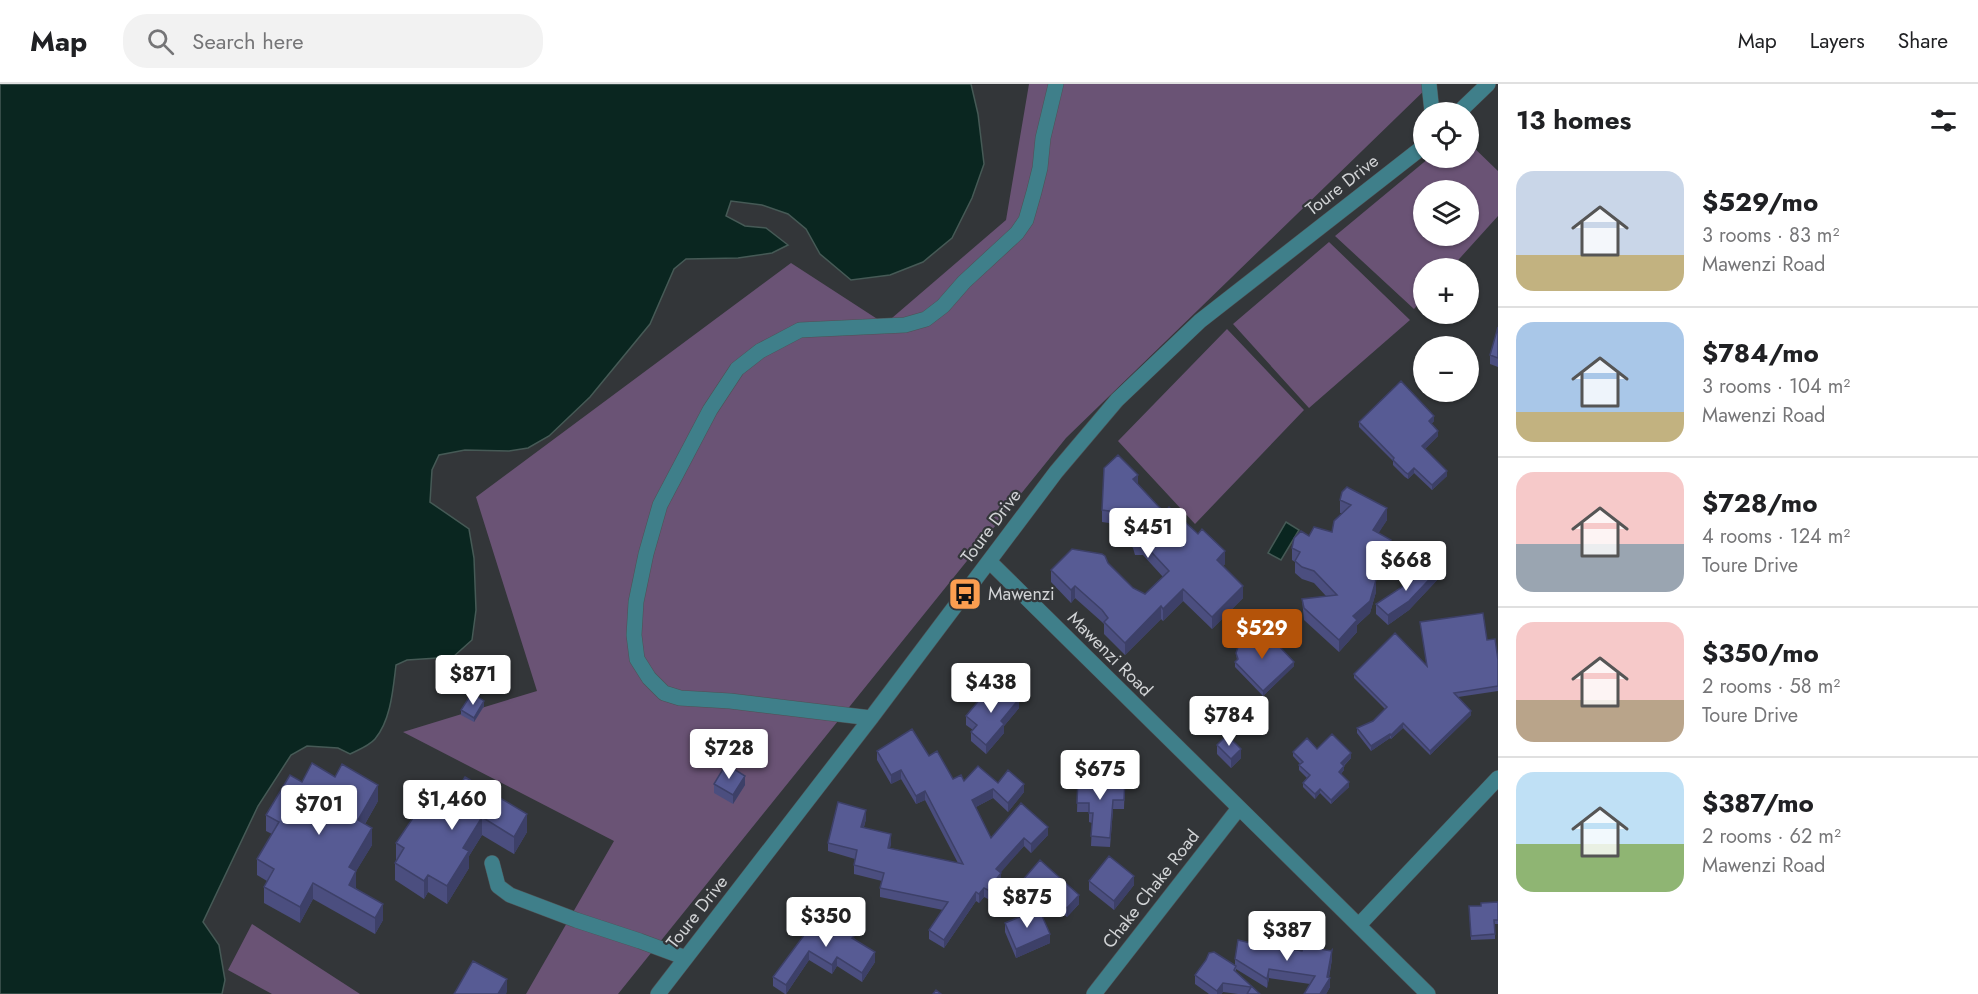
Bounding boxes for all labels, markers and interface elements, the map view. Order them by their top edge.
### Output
search box [123,14,543,68]
text: Map [30,21,87,62]
icon: search [144,25,177,58]
text: Search here [192,25,304,57]
text: Map [1738,26,1777,56]
text: Layers [1810,26,1865,56]
text: Share [1898,26,1948,56]
text: 13 homes [1516,101,1631,139]
map controls [1413,102,1479,402]
button: locate [1413,102,1479,168]
icon: filters [1927,104,1960,137]
street label: Toure Drive [1300,148,1384,222]
button: layers [1413,180,1479,246]
text: $529/mo [1702,183,1818,221]
icon: home [1564,195,1636,267]
text: 3 rooms · 83 m² [1702,221,1839,250]
text: Mawenzi Road [1702,250,1825,279]
button: + [1413,258,1479,324]
text: $784/mo [1702,334,1819,372]
button: − [1413,336,1479,402]
icon: home [1564,346,1636,418]
text: 3 rooms · 104 m² [1702,372,1850,401]
text: Mawenzi Road [1702,401,1825,430]
street label: Toure Drive [955,484,1027,568]
text: $728/mo [1702,484,1817,522]
icon: home [1564,496,1636,568]
pin: $451 [1112,508,1184,559]
text: $451 [1123,513,1173,542]
text: 4 rooms · 124 m² [1702,522,1850,551]
pin: $668 [1370,541,1442,592]
text: $668 [1380,546,1432,575]
text: Toure Drive [1702,551,1798,580]
bus stop icon: Mawenzi [947,576,983,612]
place label: Mawenzi [988,581,1055,607]
street label: Mawenzi Road [1062,606,1158,702]
pin: $529 [1226,609,1298,660]
text: $529 [1236,614,1288,643]
text: $350/mo [1702,634,1819,672]
icon: home [1564,646,1636,718]
pin: $871 [437,655,509,706]
text: $871 [450,660,496,689]
pin: $438 [955,663,1027,714]
text: $438 [965,668,1017,697]
text: 2 rooms · 58 m² [1702,672,1840,701]
pin: $784 [1193,696,1265,747]
text: $784 [1204,701,1255,730]
text: Toure Drive [1702,701,1798,730]
pin: $728 [693,729,765,780]
text: $728 [704,734,754,763]
pin: $675 [1064,750,1136,801]
text: $675 [1075,755,1125,784]
pin: $1,460 [403,780,501,831]
text: $387/mo [1702,784,1814,822]
pin: $701 [283,785,355,836]
text: $1,460 [417,785,487,814]
text: $701 [295,790,343,819]
icon: home [1564,796,1636,868]
text: 2 rooms · 62 m² [1702,822,1841,851]
street label: Chake Chake Road [1096,824,1206,954]
text: Mawenzi Road [1702,851,1825,880]
street label: Toure Drive [660,870,734,954]
pin: $875 [991,878,1063,929]
text: $875 [1002,883,1052,912]
pin: $350 [790,897,862,948]
text: $350 [801,902,852,931]
pin: $387 [1251,911,1323,962]
text: $387 [1262,916,1312,945]

